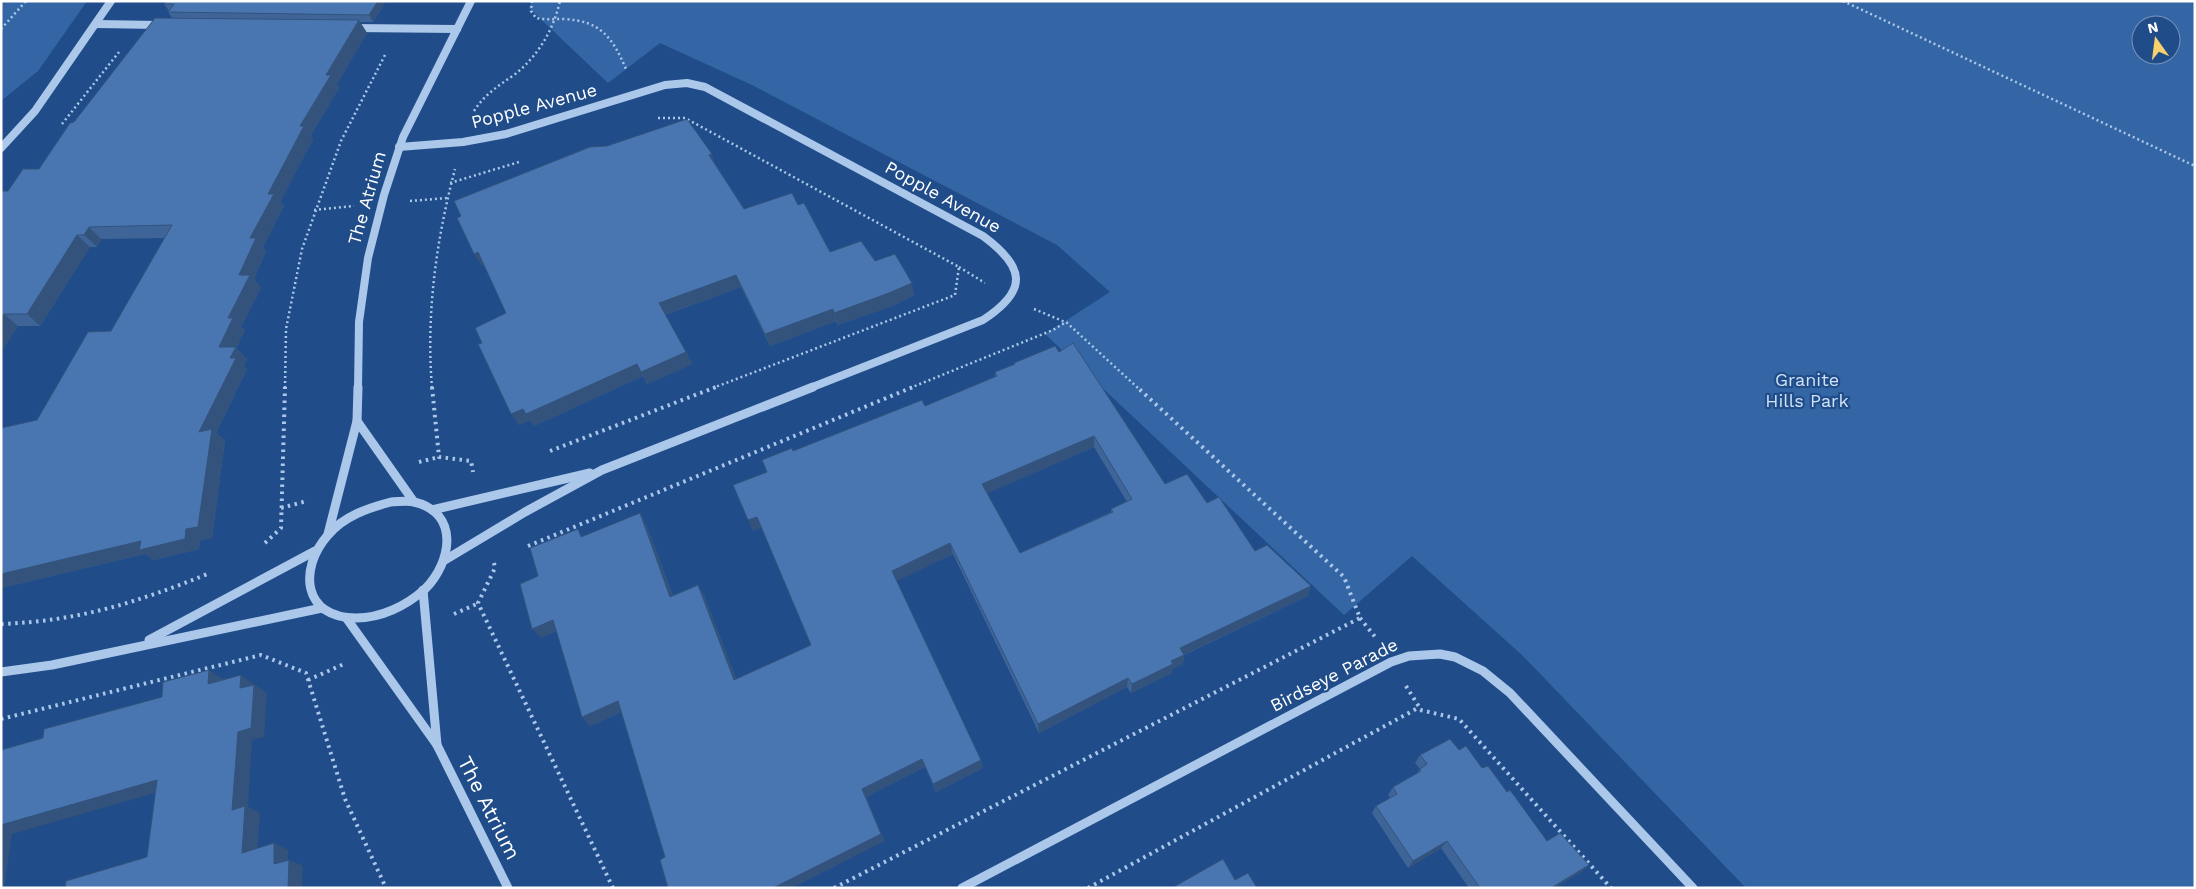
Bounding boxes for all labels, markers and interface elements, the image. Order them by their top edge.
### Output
north arrow [2131,15,2181,65]
text: N [2146,18,2160,36]
street label: Popple Avenue [469,79,599,132]
street label: The Atrium [343,149,390,247]
street label: Popple Avenue [882,156,1005,237]
park label: Granite Hills Park [1765,369,1849,411]
street label: Birdseye Parade [1267,633,1401,716]
street label: The Atrium [453,752,526,864]

